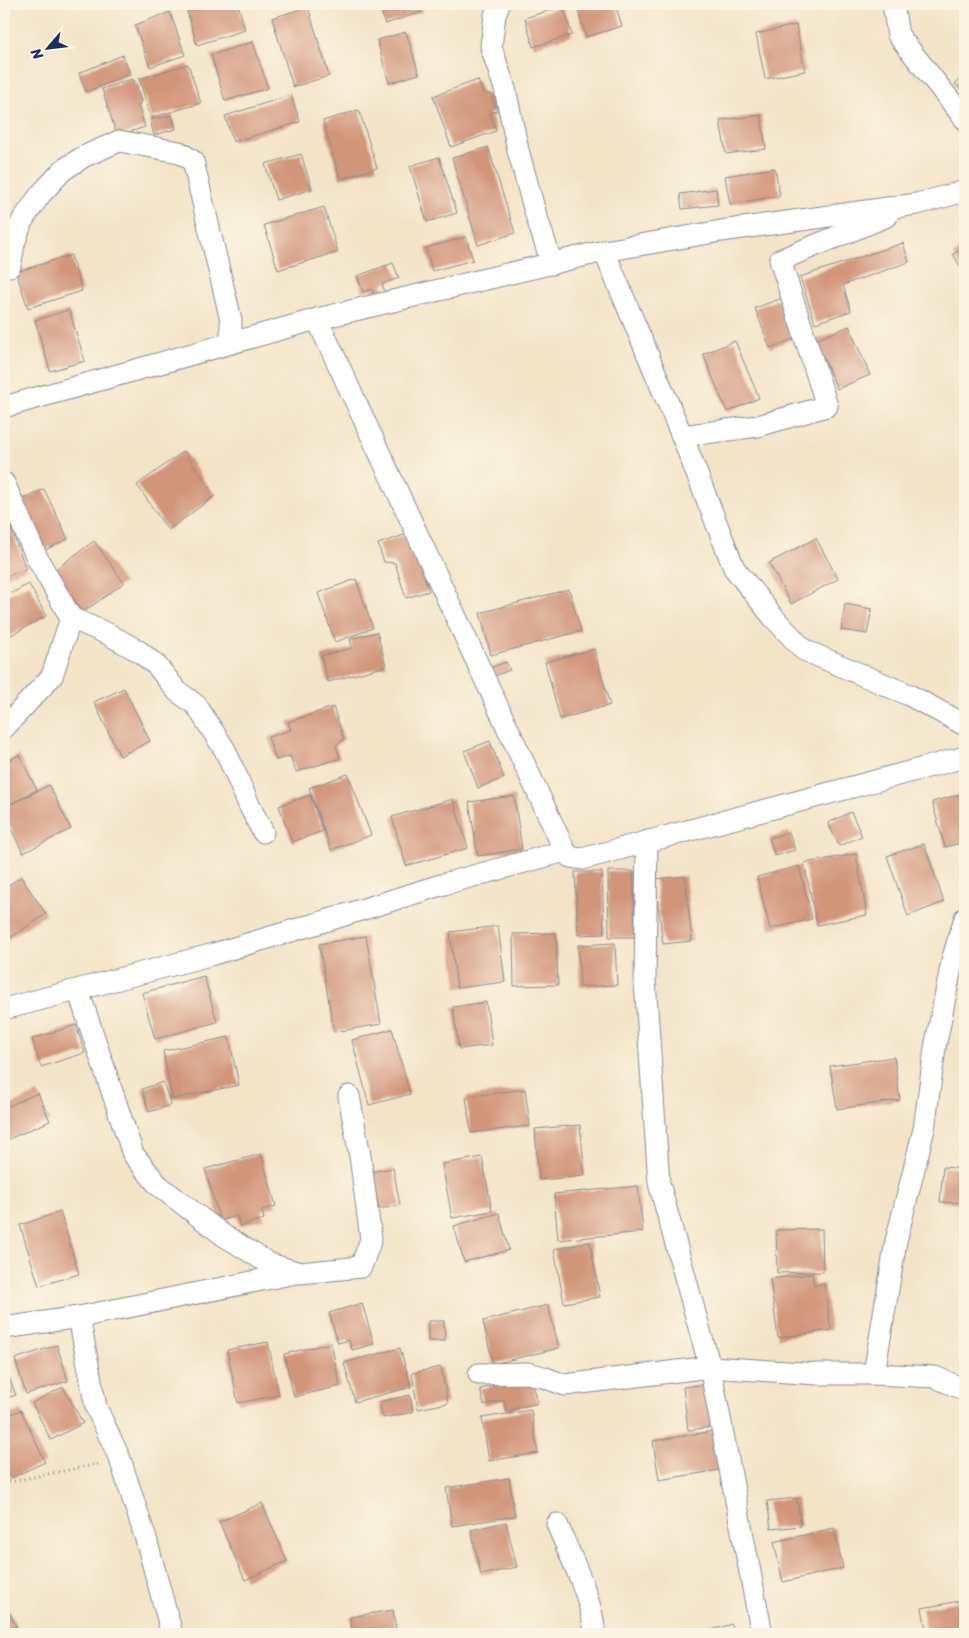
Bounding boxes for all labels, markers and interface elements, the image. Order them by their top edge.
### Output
north arrow [22,22,72,72]
text: N [24,43,51,65]

